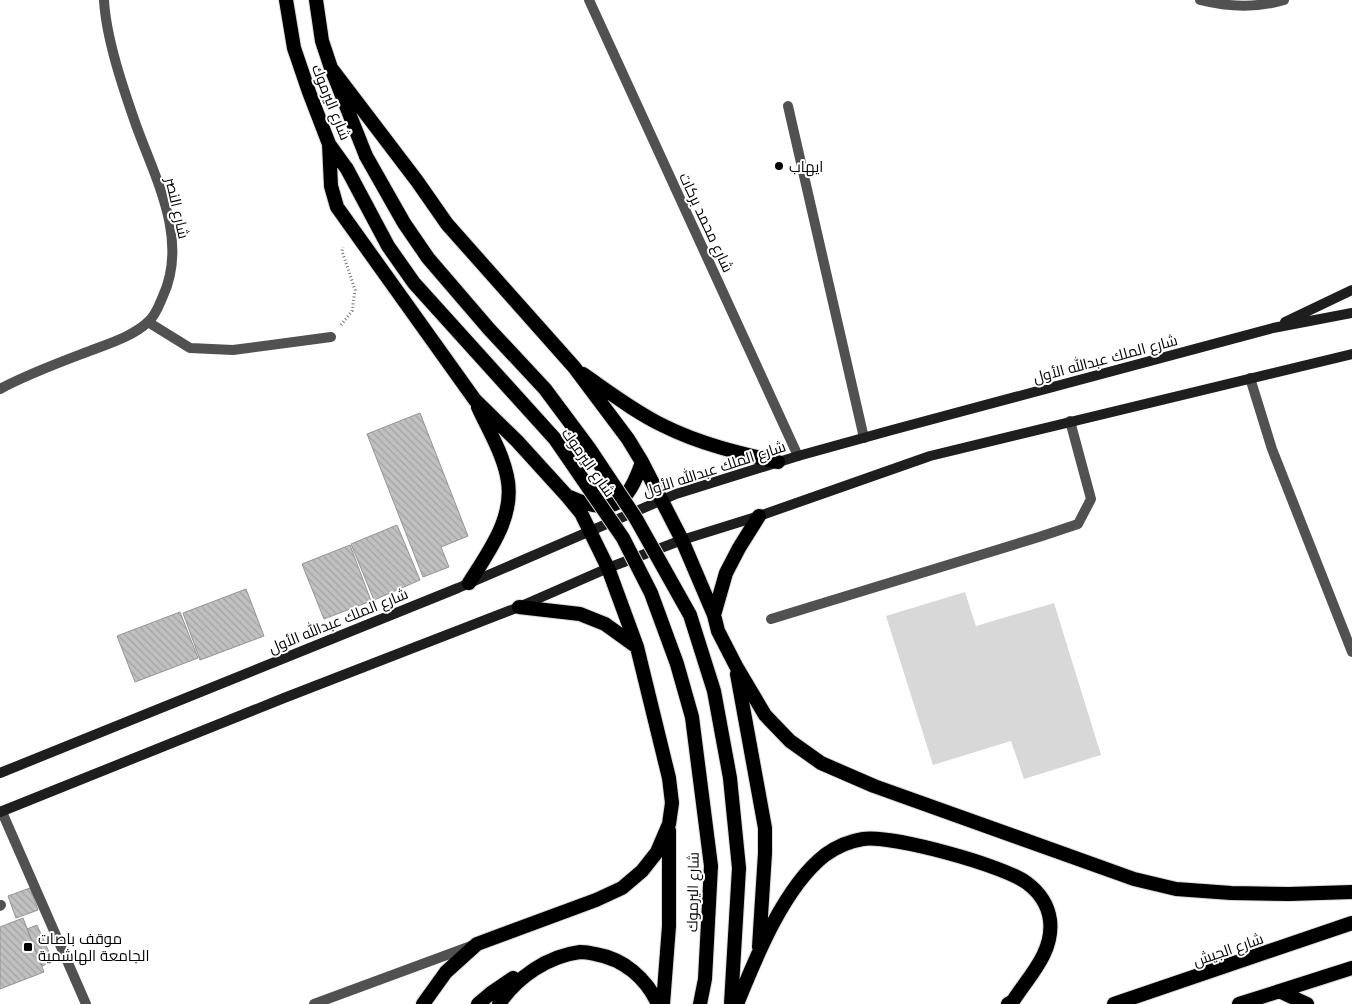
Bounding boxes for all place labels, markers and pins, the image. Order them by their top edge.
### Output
place label: ايهاب [789,156,823,177]
marker: ايهاب [773,160,785,172]
place label: موقف باصات الجامعة الهاشمية [38,928,149,966]
marker: موقف باصات الجامعة الهاشمية [22,941,34,953]

